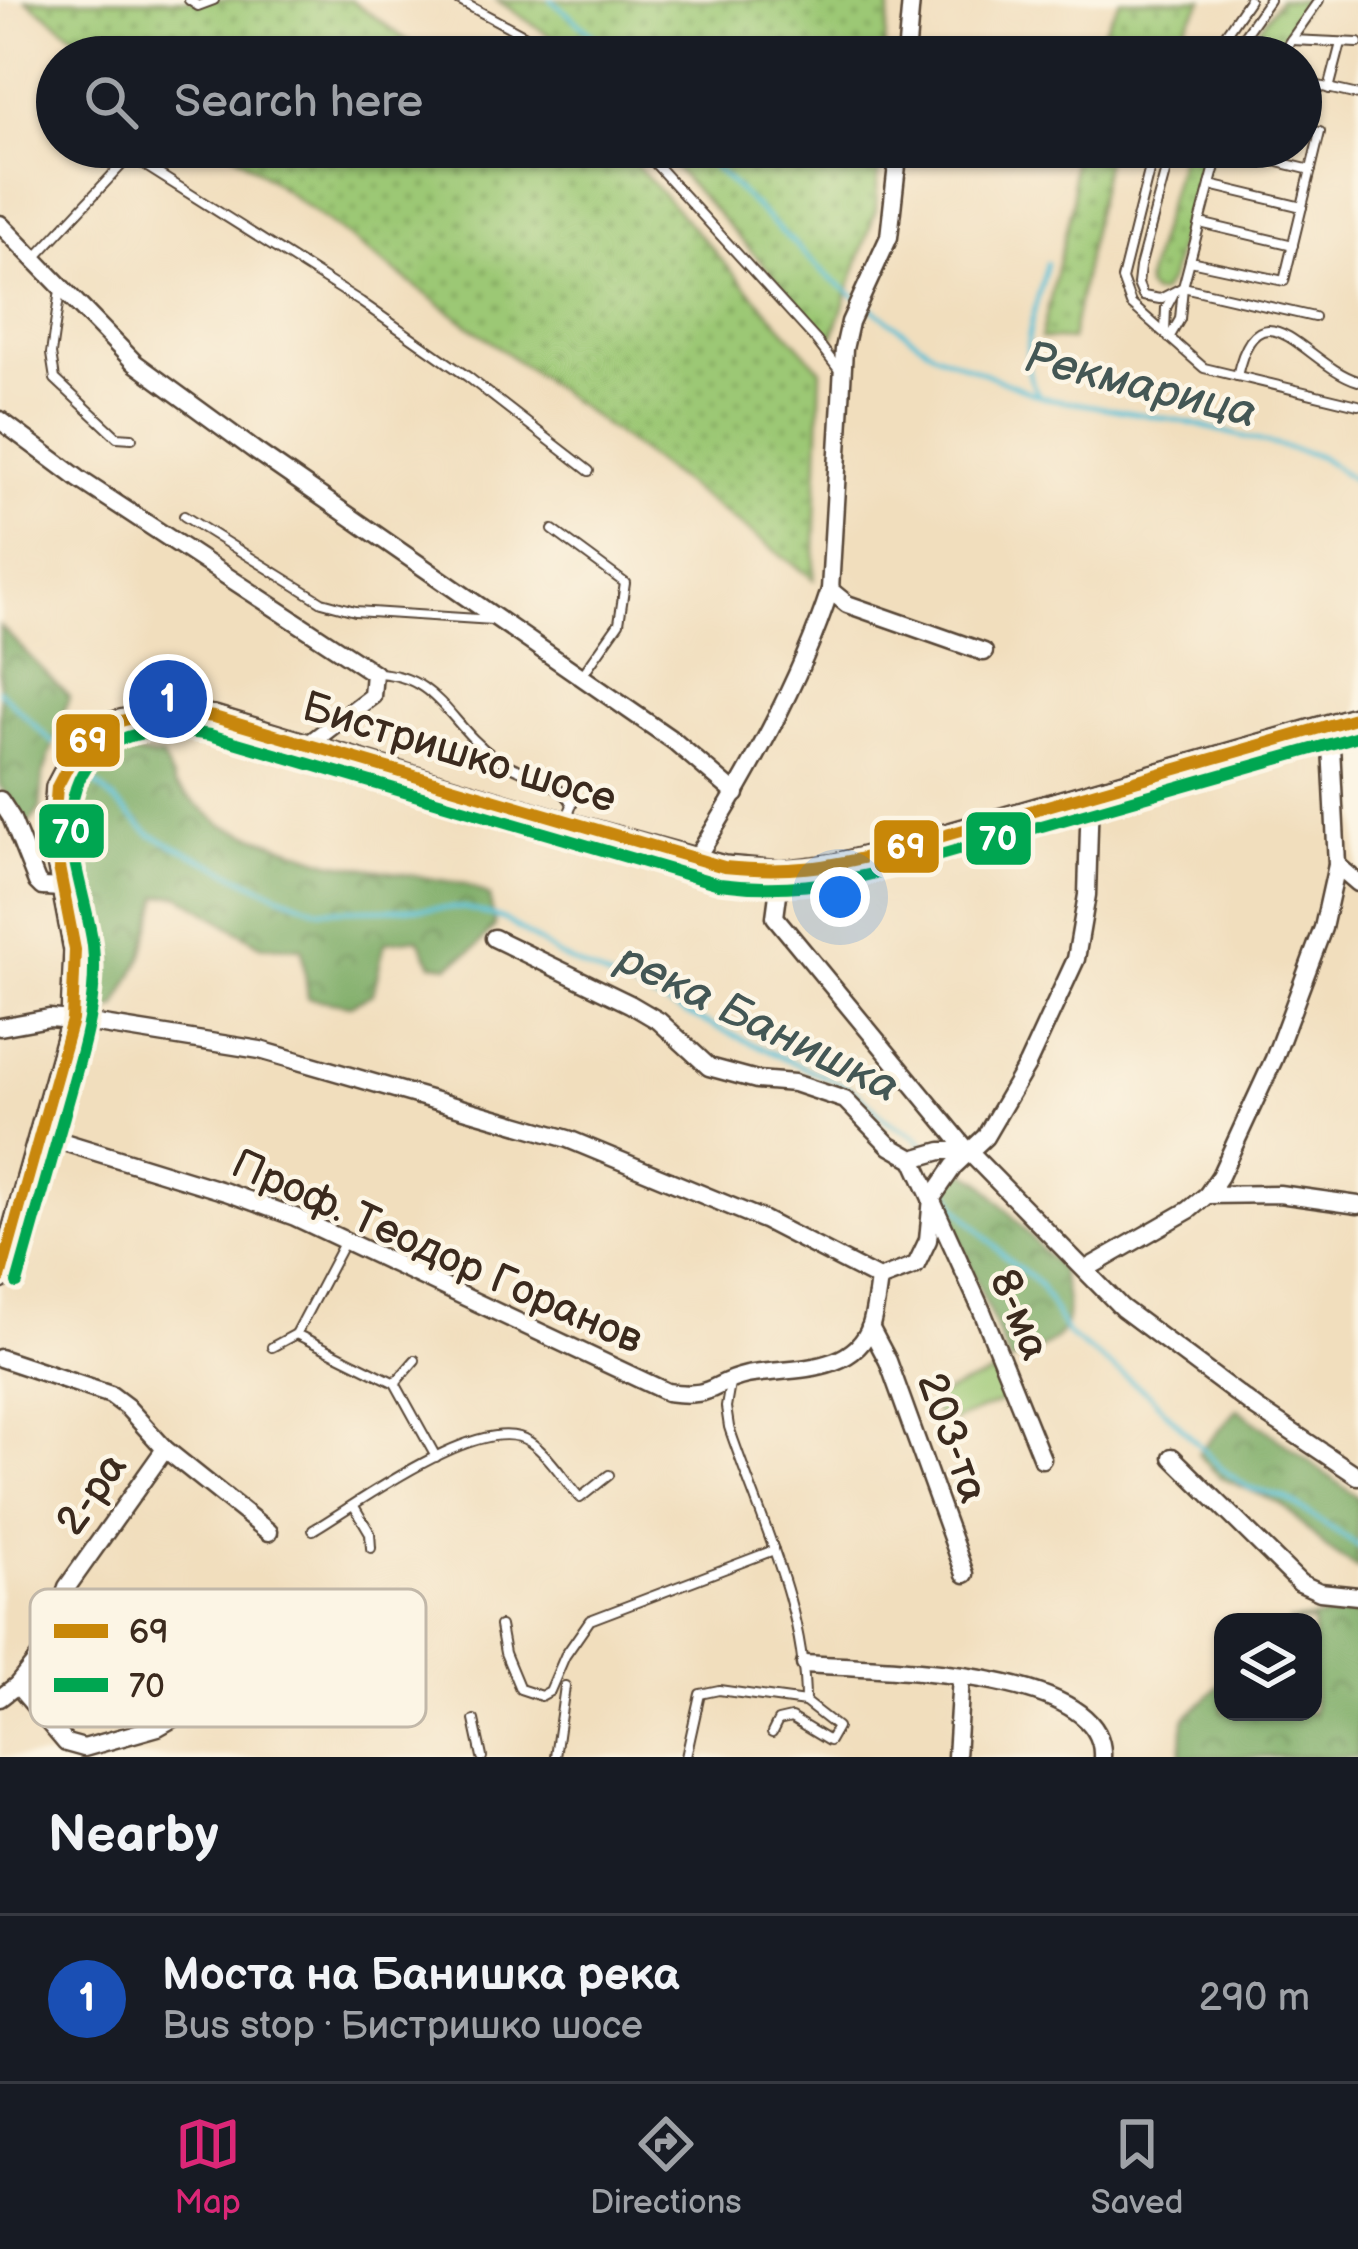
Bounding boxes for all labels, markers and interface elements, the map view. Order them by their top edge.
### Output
search box [36,36,1322,168]
icon: search [78,69,144,135]
text: Search here [174,75,423,130]
water label: Рекмарица [1019,330,1262,441]
pin: 1 [129,654,207,744]
street label: Бистришко шосе [296,681,622,825]
line badge: 69 [54,712,122,769]
text: 69 [68,722,108,762]
line badge: 70 [37,802,106,860]
line badge: 70 [964,810,1033,867]
text: 70 [52,813,90,853]
line badge: 69 [872,818,941,875]
text: 70 [979,820,1017,860]
text: 69 [886,828,926,868]
your location [810,867,870,927]
water label: река Банишка [607,931,908,1115]
street label: Проф. Теодор Горанов [224,1139,650,1366]
street label: 8-ма [977,1263,1060,1368]
street label: 203-та [905,1366,999,1510]
street label: 2-ра [46,1443,138,1545]
legend [30,1589,426,1727]
text: 69 [129,1613,168,1653]
map controls [1214,1613,1322,1721]
button: layers [1214,1613,1322,1721]
text: 70 [129,1667,165,1707]
text: Nearby [48,1805,219,1866]
text: Моста на Банишка река [162,1948,679,2003]
text: 1 [79,1975,95,2022]
text: 290 m [1199,1975,1310,2022]
text: Bus stop · Бистришко шосе [162,2003,643,2050]
tab: Map [175,2111,241,2223]
tab: Directions [590,2111,742,2223]
tab: Saved [1091,2111,1183,2223]

